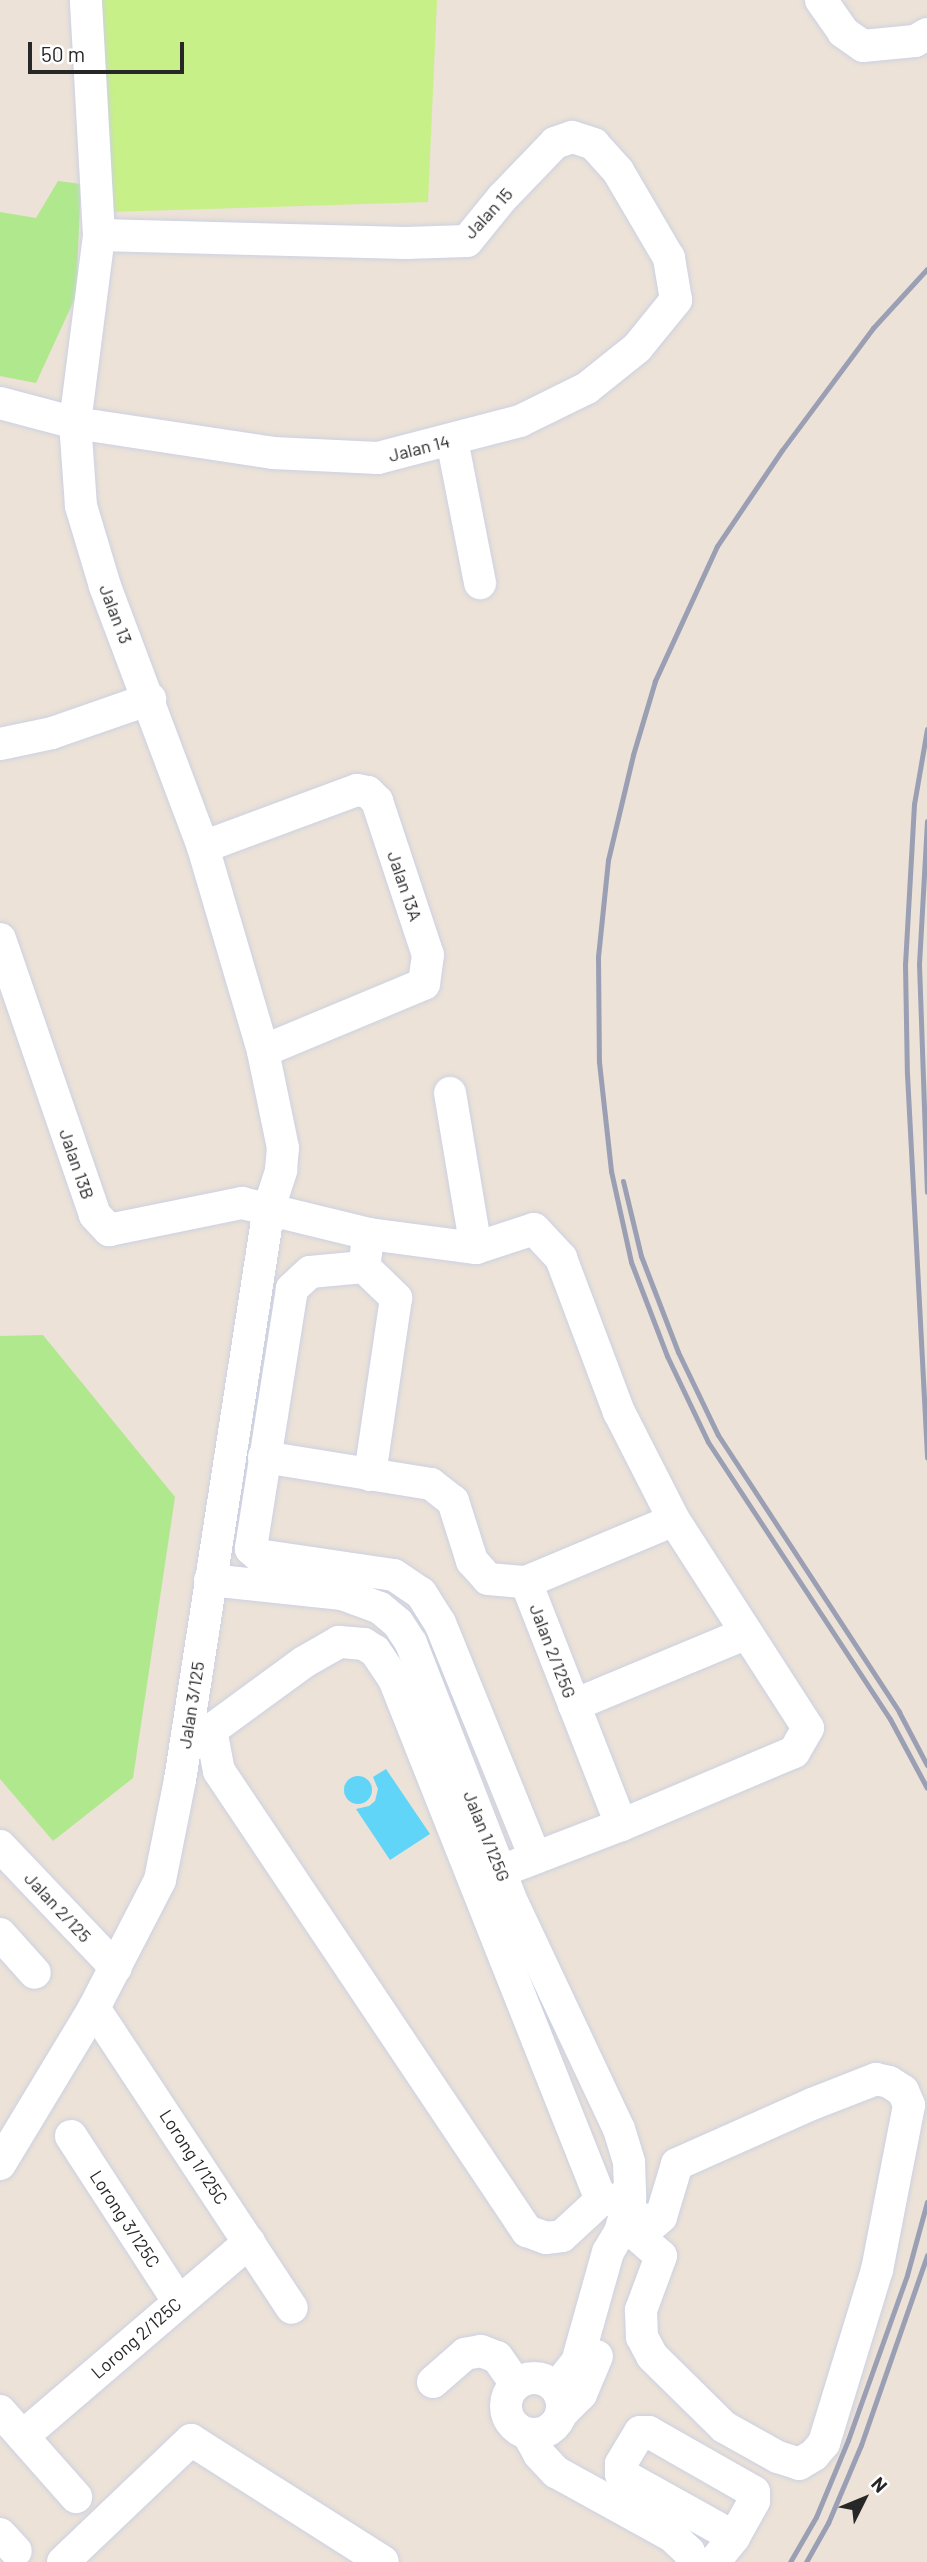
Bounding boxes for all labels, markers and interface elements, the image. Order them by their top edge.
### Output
scale bar [32,28,187,72]
text: 50 m [41,41,85,66]
street label: Jalan 15 [459,183,517,243]
street label: Jalan 14 [386,430,452,466]
street label: Jalan 13 [95,581,137,647]
street label: Jalan 13A [383,848,427,924]
street label: Jalan 13B [55,1126,99,1202]
street label: Jalan 2/125G [525,1601,581,1701]
street label: Jalan 3/125 [173,1660,209,1750]
street label: Jalan 1/125G [459,1787,515,1885]
street label: Jalan 2/125 [20,1867,96,1947]
street label: Lorong 1/125C [155,2105,233,2209]
street label: Lorong 3/125C [85,2166,165,2272]
street label: Lorong 2/125C [87,2293,185,2383]
north arrow [829,2464,899,2534]
text: N [867,2472,892,2497]

